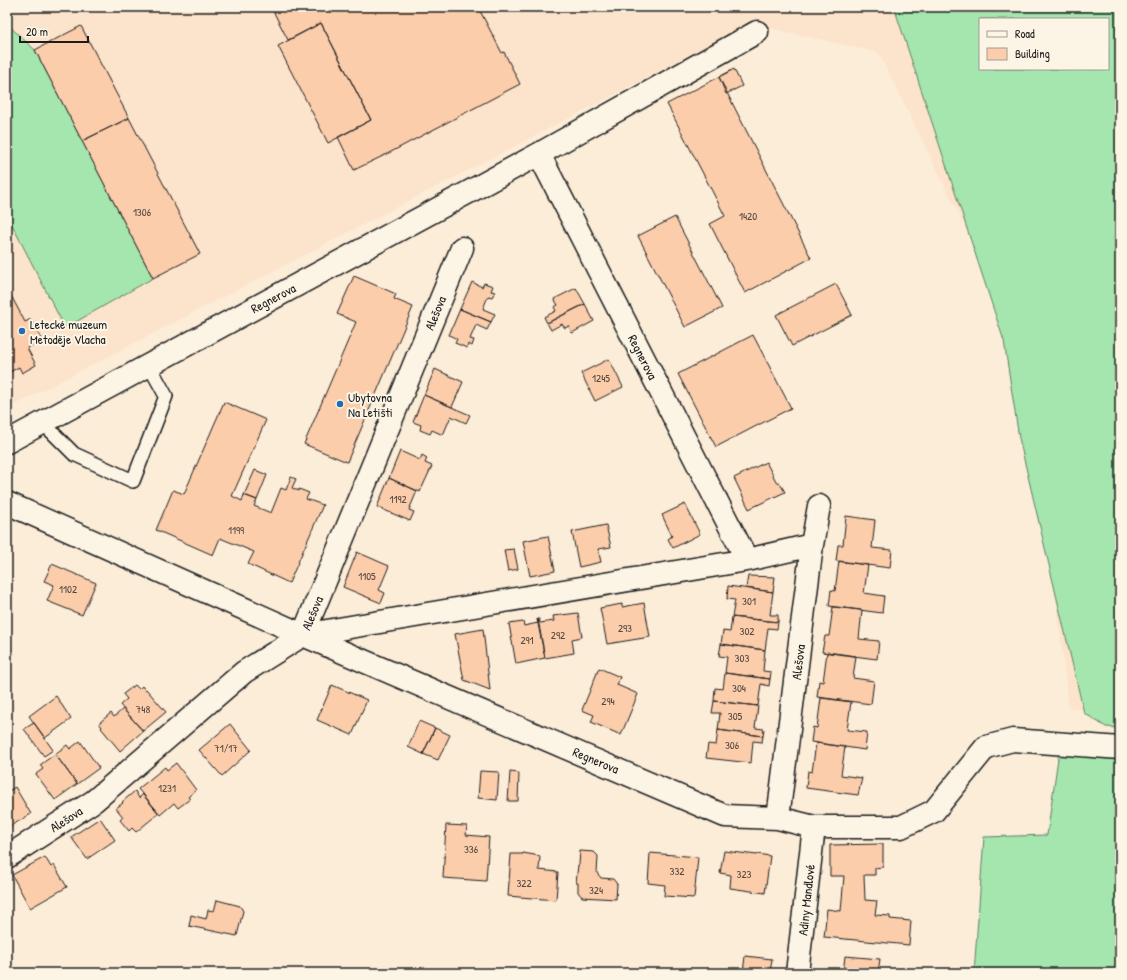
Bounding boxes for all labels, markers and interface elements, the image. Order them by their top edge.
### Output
scale bar [20,18,88,44]
legend [979,18,1109,70]
text: 20 m [26,23,48,40]
text: Road [1015,25,1035,42]
text: Building [1015,45,1050,62]
house number: 1306 [133,205,152,219]
house number: 1420 [739,209,757,223]
street label: Regnerova [247,279,299,317]
street label: Alešova [420,293,450,333]
place label: Letecké muzeum Metoděje Vlacha [30,315,107,348]
marker: Letecké muzeum Metoděje Vlacha [17,326,27,336]
street label: Regnerova [624,331,662,383]
house number: 1245 [592,371,610,385]
place label: Ubytovna Na Letišti [348,388,393,421]
marker: Ubytovna Na Letišti [335,399,345,409]
house number: 1192 [389,492,407,506]
house number: 1199 [228,523,244,537]
house number: 1105 [358,569,376,583]
house number: 1102 [59,582,77,596]
street label: Alešova [297,593,327,633]
house number: 301 [742,594,756,608]
house number: 293 [618,621,632,635]
house number: 302 [739,624,755,638]
house number: 292 [551,628,565,642]
house number: 291 [520,633,534,647]
street label: Alešova [787,643,809,681]
house number: 303 [735,651,749,665]
house number: 304 [732,681,746,695]
house number: 294 [601,694,615,708]
house number: 748 [136,702,150,716]
house number: 305 [728,709,743,723]
house number: 306 [725,738,740,752]
house number: 71/17 [214,741,238,755]
street label: Regnerova [570,742,622,778]
house number: 1231 [158,781,176,795]
street label: Alešova [46,802,86,836]
house number: 336 [464,842,479,856]
street label: Adiny Mandlové [793,863,819,937]
house number: 332 [669,864,685,878]
house number: 323 [736,867,752,881]
house number: 322 [516,876,532,890]
house number: 324 [589,883,603,897]

